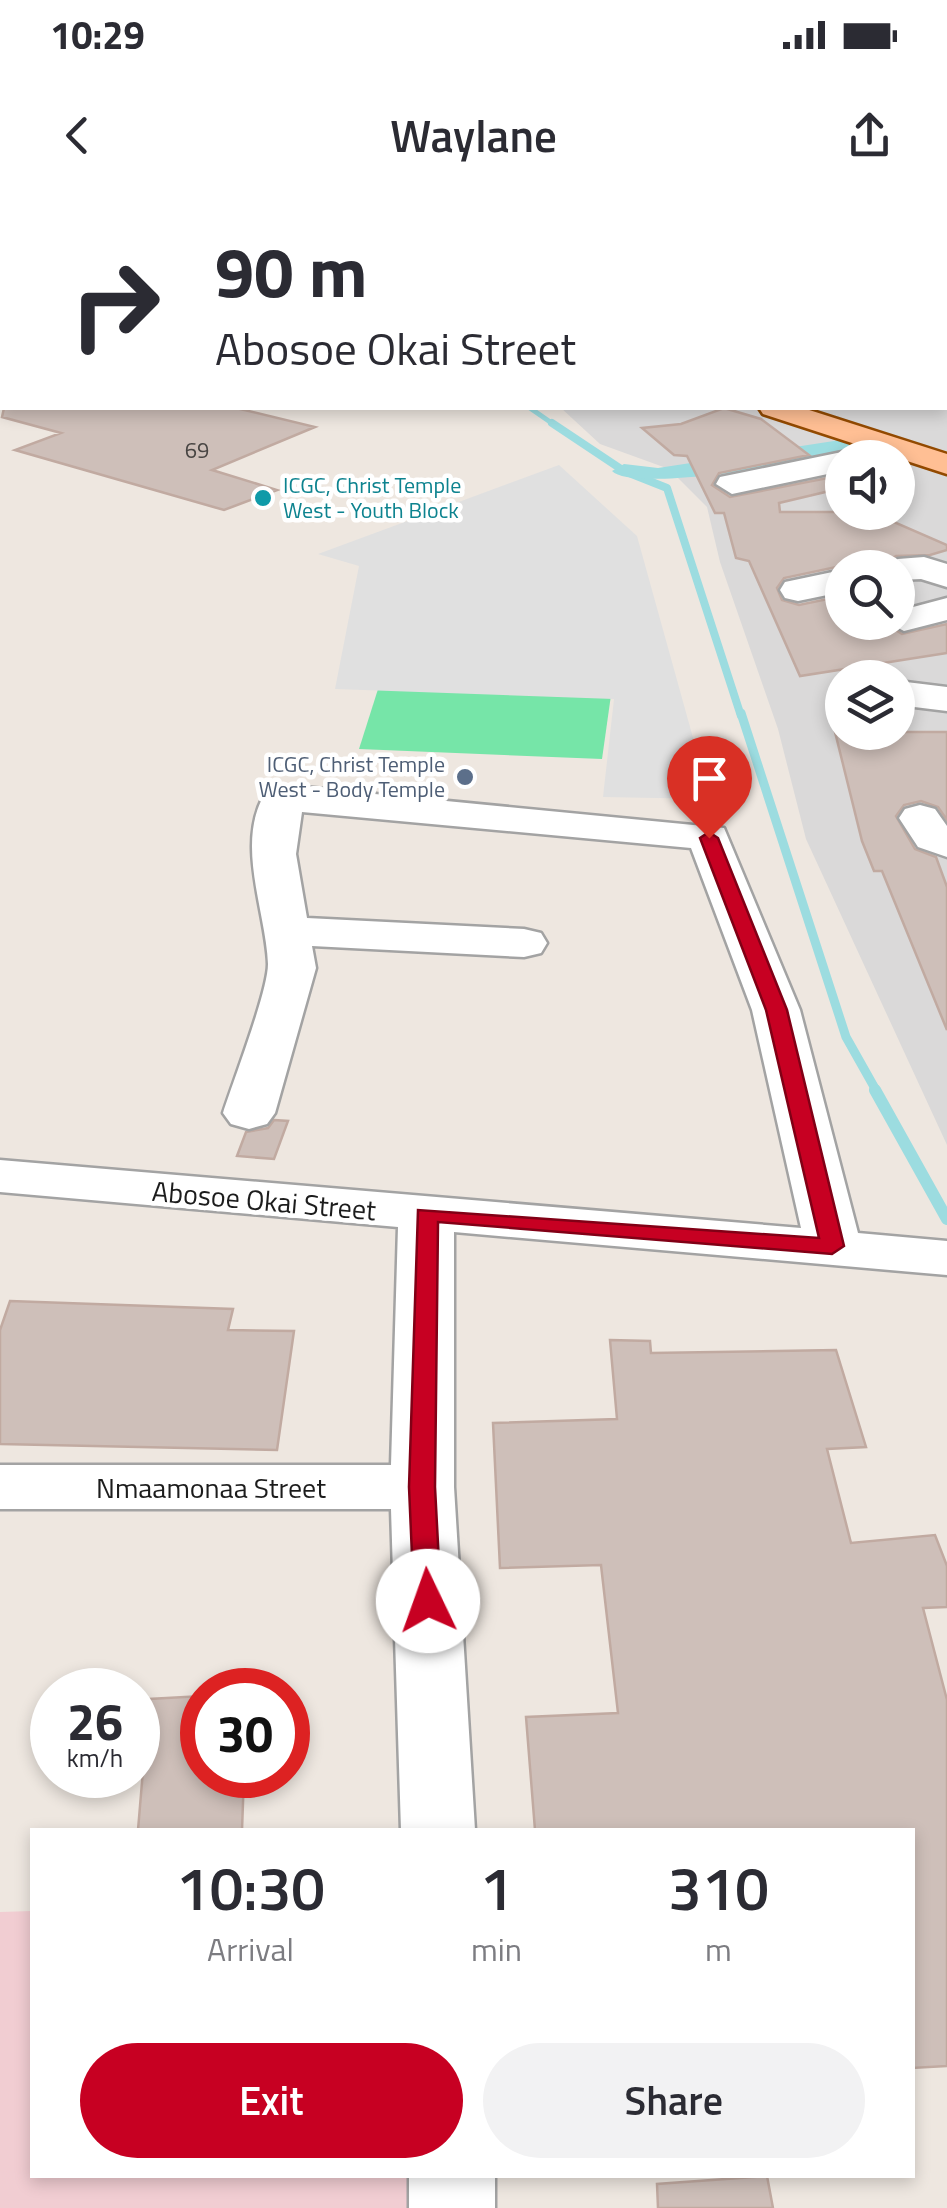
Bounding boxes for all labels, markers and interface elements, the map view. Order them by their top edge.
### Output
text: 10:29 [50,6,145,64]
text: Waylane [390,101,557,169]
icon: back [50,108,105,163]
icon: share [842,108,897,163]
text: 90 m [215,218,368,324]
icon: right [50,240,180,370]
text: Abosoe Okai Street [215,314,576,382]
house number: 69 [185,433,209,467]
map controls [825,440,915,750]
button: sound [825,440,915,530]
place label: ICGC, Christ Temple West - Youth Block [283,468,461,527]
marker: ICGC, Christ Temple West - Youth Block [252,487,274,509]
button: search [825,550,915,640]
button: layers [825,660,915,750]
pin [667,736,752,839]
place label: ICGC, Christ Temple West - Body Temple [258,747,445,806]
icon: arrive [682,751,737,806]
marker: ICGC, Christ Temple West - Body Temple [454,766,476,788]
street label: Abosoe Okai Street [150,1169,378,1231]
street label: Nmaamonaa Street [96,1466,326,1509]
position arrow [376,1549,480,1653]
speed limit sign: 30 [180,1668,310,1798]
text: 26 [67,1683,123,1759]
text: km/h [67,1739,123,1777]
text: 10:30 [176,1842,325,1933]
text: 1 [480,1842,513,1933]
text: 310 [668,1842,769,1933]
text: Arrival [207,1925,294,1973]
text: min [471,1925,522,1973]
text: m [705,1925,732,1973]
button: Exit [80,2043,463,2158]
button: Share [483,2043,865,2158]

